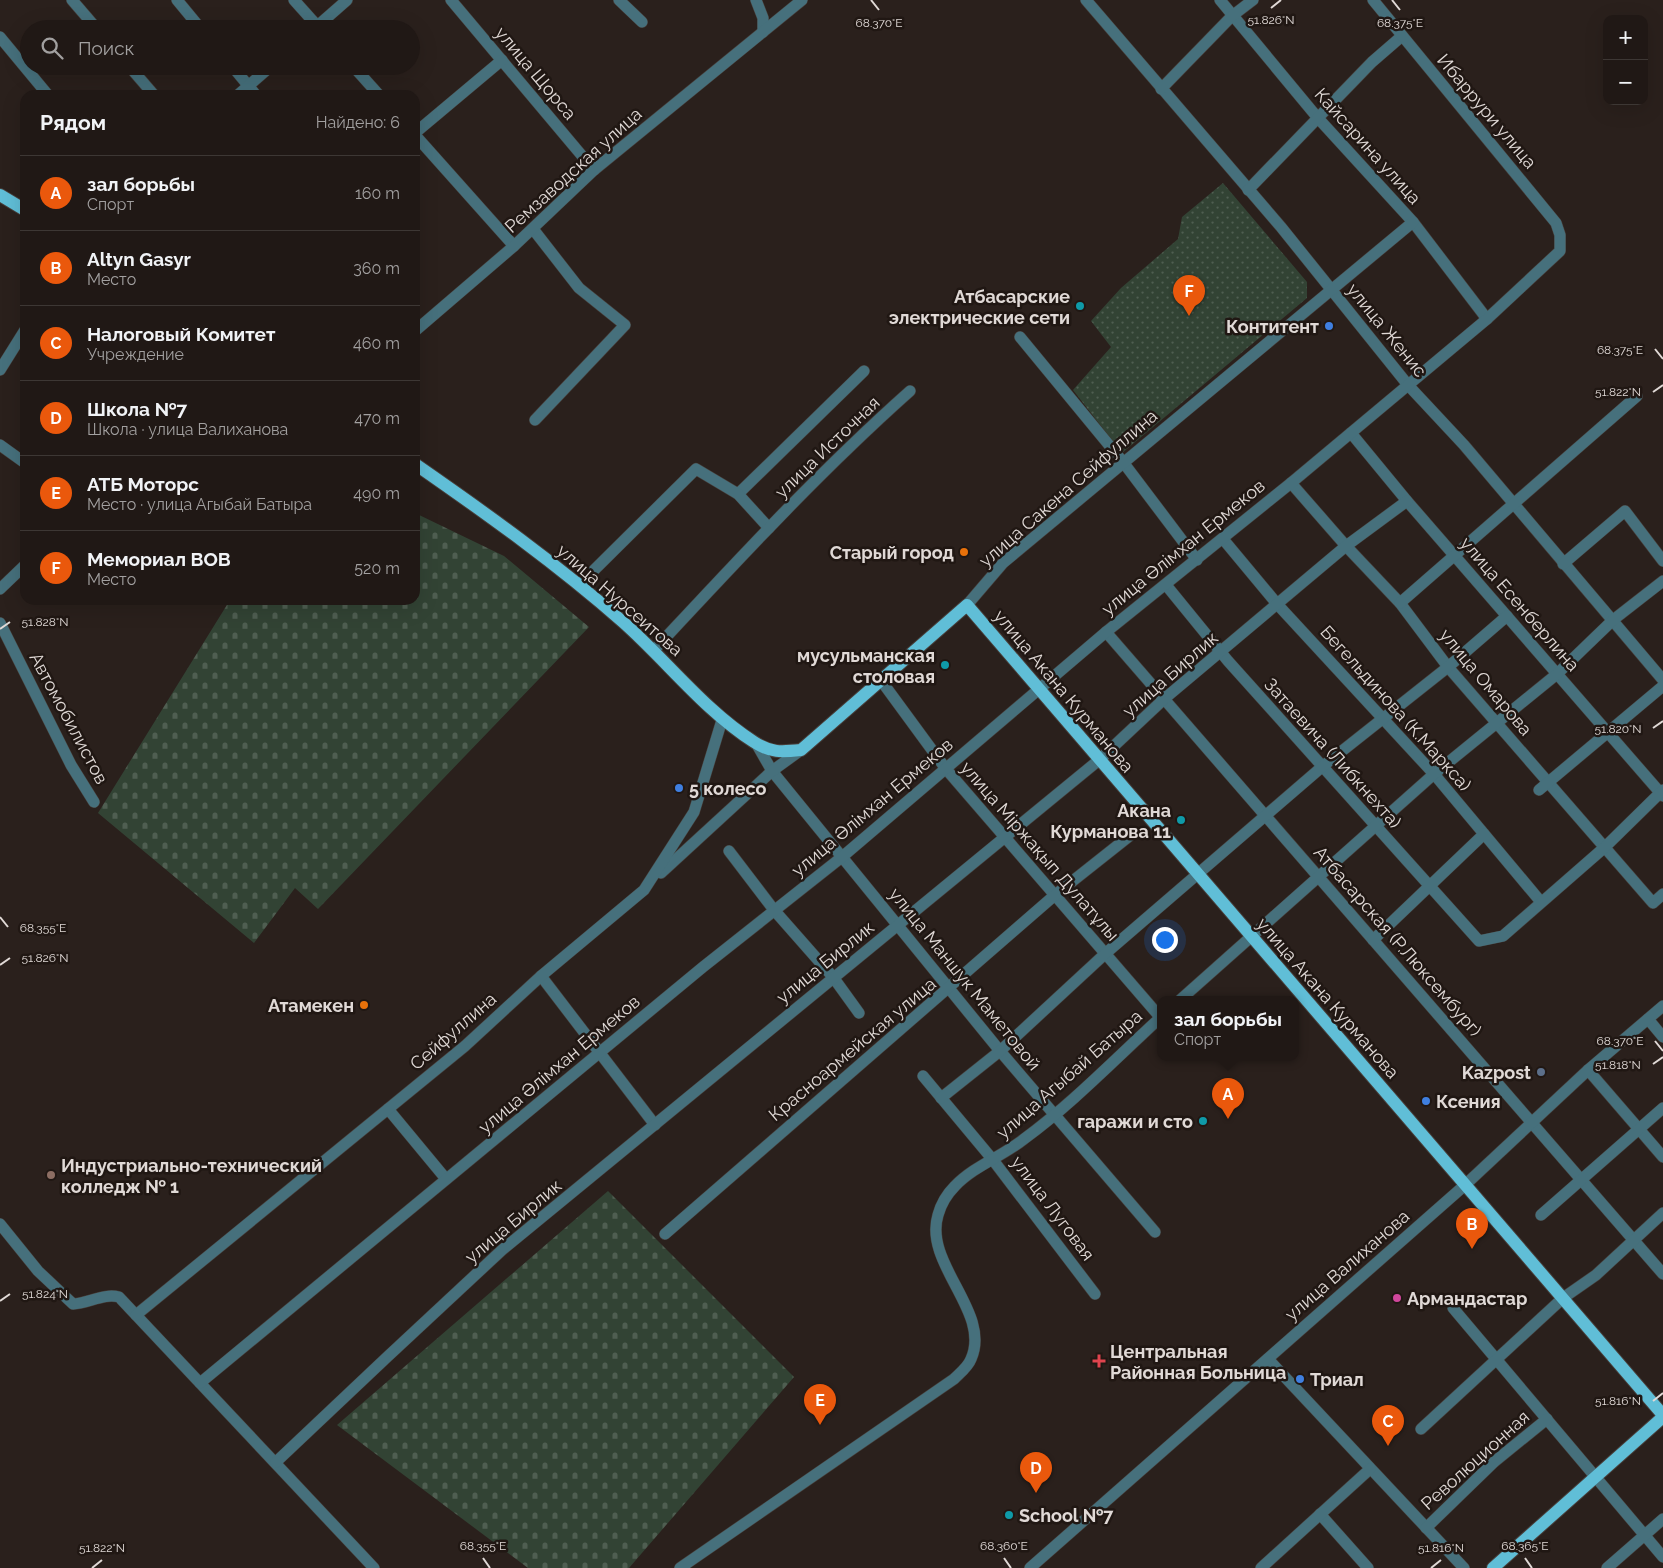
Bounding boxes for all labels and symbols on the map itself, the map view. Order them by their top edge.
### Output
text: 51.826°N [1247,13,1295,27]
text: 68.370°E [856,16,902,30]
text: 68.375°E [1377,16,1423,30]
street label: улица Щорса [491,22,581,124]
street label: Ибаррури улица [1433,50,1541,172]
street label: Кайсарина улица [1310,84,1426,208]
street label: Ремзаводская улица [500,103,646,237]
pin: F [1173,275,1205,316]
street label: улица Женис [1343,279,1431,381]
place label: Атбасарские электрические сети [888,286,1070,328]
marker: Атбасарские электрические сети [1074,300,1086,312]
place label: Контитент [1226,316,1319,337]
marker: Контитент [1323,320,1335,332]
text: 68.375°E [1597,343,1643,357]
text: 51.822°N [1595,385,1641,399]
street label: улица Источная [770,392,884,502]
street label: улица Сакена Сейфуллина [975,405,1161,571]
street label: улица Әлімхан Ермеков [1097,475,1269,619]
street label: улица Есенберлина [1456,533,1584,675]
street label: улица Нурсеитова [553,540,687,660]
place label: Старый город [830,542,954,563]
marker: Старый город [958,546,970,558]
street label: улица Акана Курманова [990,605,1138,777]
text: 51.828°N [22,615,68,629]
street label: Бегельдинова (К.Маркса) [1316,621,1476,795]
street label: улица Омарова [1435,624,1537,740]
street label: улица Бирлик [1118,627,1222,721]
place label: мусульманская столовая [797,645,935,687]
street label: Автомобилистов [26,649,112,787]
marker: мусульманская столовая [939,659,951,671]
street label: Затаевича (Либкнехта) [1260,674,1406,832]
text: 51.820°N [1595,722,1641,736]
street label: улица Әлімхан Ермеков [787,733,957,881]
street label: улица Міржақып Дулатұлы [956,757,1124,945]
place label: 5 колесо [689,778,767,799]
marker: 5 колесо [673,782,685,794]
place label: Акана Курманова 11 [1050,800,1171,842]
marker: Акана Курманова 11 [1175,814,1187,826]
street label: Атбасарская (Р.Люксембург) [1310,842,1486,1040]
street label: улица Маншук Маметовой [885,884,1045,1074]
street label: улица Акана Курманова [1253,913,1403,1083]
street label: улица Бирлик [772,916,878,1008]
text: 68.355°E [20,921,66,935]
your location [1152,927,1178,953]
text: 51.826°N [21,951,69,965]
street label: Красноармейская улица [764,973,940,1125]
street label: Сейфуллина [406,988,500,1074]
street label: улица Әлімхан Ермеков [474,990,644,1138]
place label: Атамекен [268,995,354,1016]
marker: Атамекен [358,999,370,1011]
street label: улица Агыбай Батыра [992,1005,1146,1143]
text: 68.370°E [1597,1034,1643,1048]
text: 51.818°N [1595,1058,1641,1072]
place label: Kazpost [1462,1062,1531,1083]
marker: Kazpost [1535,1066,1547,1078]
pin: A [1212,1078,1244,1119]
place label: Ксения [1436,1091,1501,1112]
marker: Ксения [1420,1095,1432,1107]
place label: гаражи и сто [1077,1111,1193,1132]
marker: гаражи и сто [1197,1115,1209,1127]
street label: улица Луговая [1007,1152,1099,1264]
place label: Индустриально-технический колледж № 1 [61,1155,322,1197]
marker: Индустриально-технический колледж № 1 [45,1169,57,1181]
street label: улица Бирлик [461,1175,565,1267]
street label: улица Валиханова [1281,1205,1413,1325]
pin: B [1456,1208,1488,1249]
text: 51.824°N [22,1287,68,1301]
place label: Армандастар [1407,1288,1527,1309]
marker: Армандастар [1391,1292,1403,1304]
place label: Центральная Районная Больница [1110,1341,1286,1383]
marker: Центральная Районная Больница [1092,1354,1106,1368]
place label: Триал [1310,1369,1364,1390]
marker: Триал [1294,1373,1306,1385]
pin: E [804,1384,836,1425]
text: 51.816°N [1595,1394,1641,1408]
pin: C [1372,1405,1404,1446]
street label: Революционная [1417,1406,1533,1514]
pin: D [1020,1452,1052,1493]
place label: School №7 [1019,1505,1114,1526]
marker: School №7 [1003,1509,1015,1521]
text: 68.355°E [460,1539,506,1553]
text: 68.360°E [980,1539,1028,1553]
text: 68.365°E [1501,1539,1549,1553]
text: 51.822°N [79,1541,125,1555]
text: 51.816°N [1418,1541,1464,1555]

